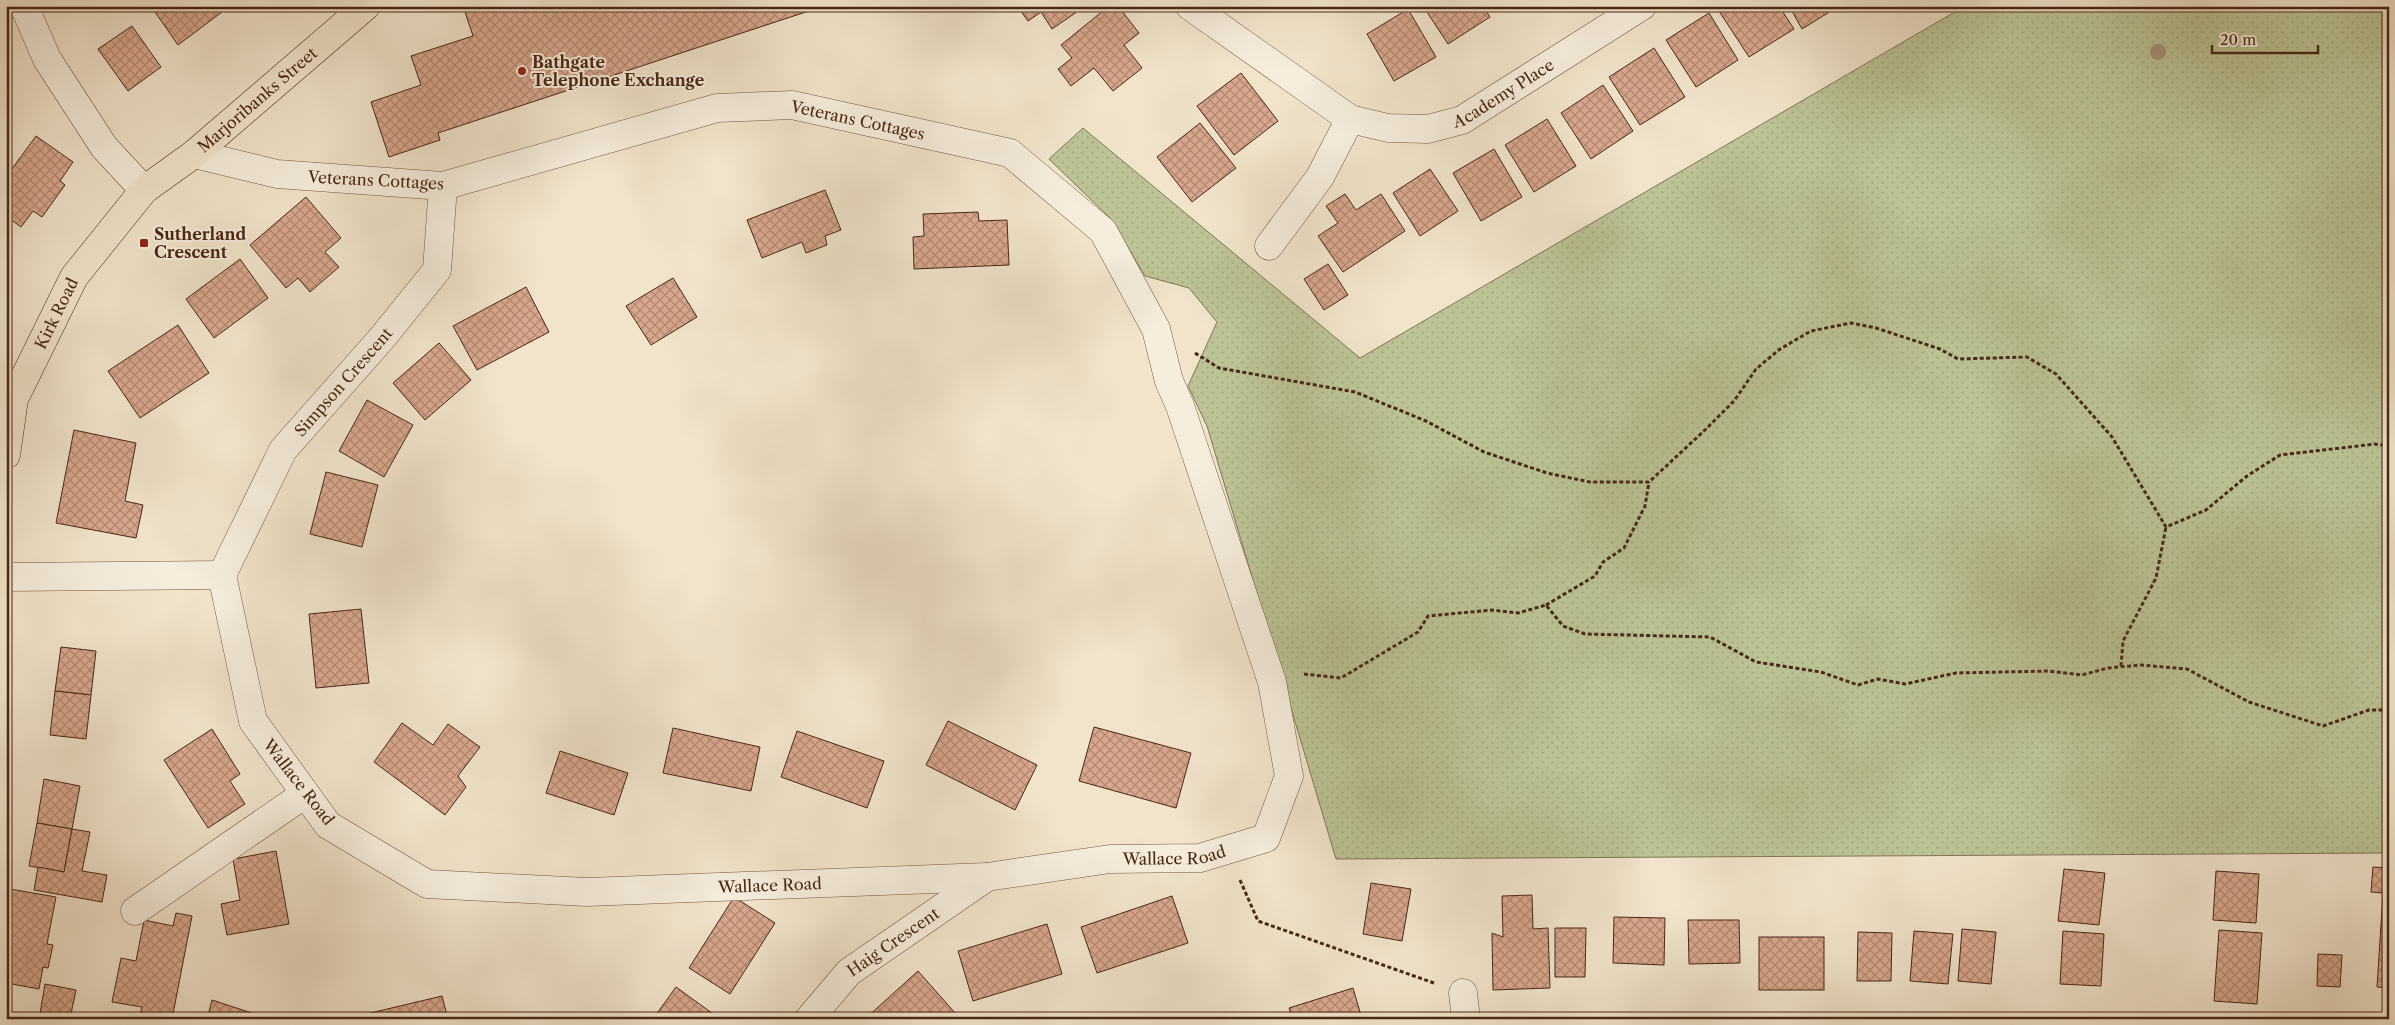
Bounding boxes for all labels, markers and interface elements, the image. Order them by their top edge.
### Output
scale bar [2212,22,2319,54]
text: 20 m [2220,30,2256,49]
street label: Marjoribanks Street [193,43,321,157]
place label: Bathgate Telephone Exchange [532,52,705,90]
street label: Academy Place [1450,54,1557,132]
marker: Bathgate Telephone Exchange [516,65,528,77]
street label: Veterans Cottages [788,96,927,144]
street label: Veterans Cottages [306,166,445,194]
place label: Sutherland Crescent [154,224,246,262]
marker: Sutherland Crescent [138,237,150,249]
street label: Kirk Road [30,274,82,352]
street label: Simpson Crescent [290,323,397,440]
street label: Wallace Road [259,734,339,829]
street label: Wallace Road [1121,841,1228,869]
street label: Wallace Road [717,873,822,897]
street label: Haig Crescent [843,903,943,981]

